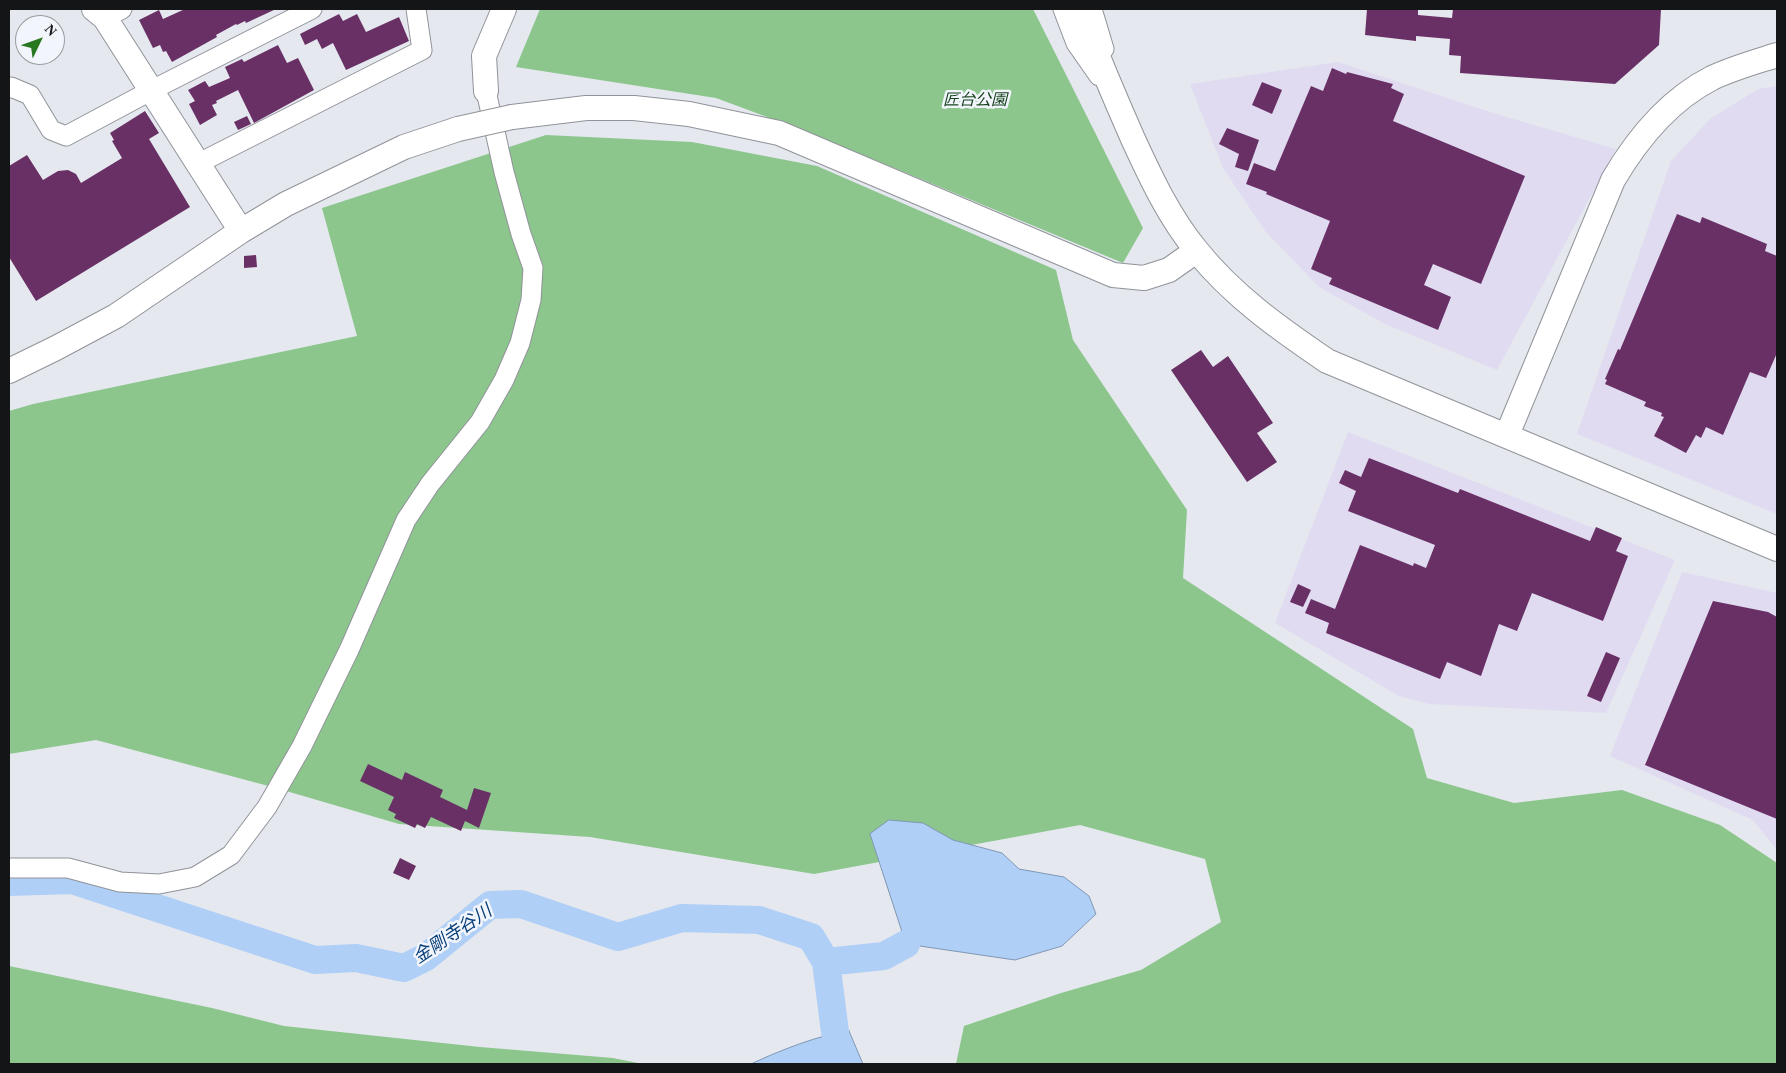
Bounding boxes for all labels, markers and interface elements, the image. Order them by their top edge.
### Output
north arrow [15,15,65,65]
text: N [42,22,60,39]
park label: 匠台公園 [943,91,1007,111]
water label: 金剛寺谷川 [410,901,496,969]

